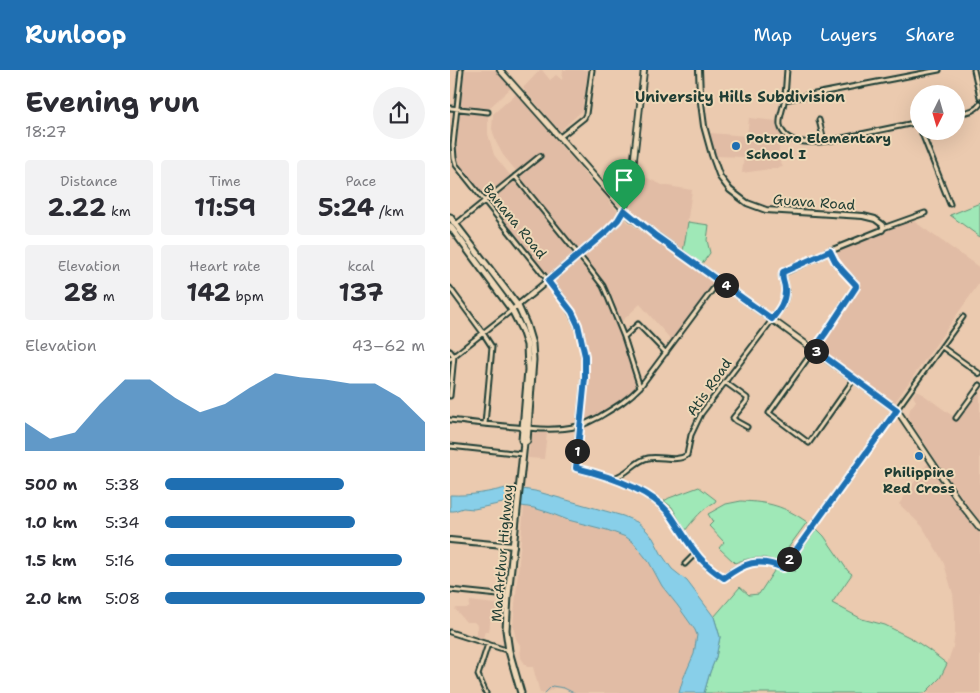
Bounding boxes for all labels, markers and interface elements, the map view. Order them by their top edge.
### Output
text: Runloop [25,19,126,51]
text: Map [754,23,792,47]
text: Layers [820,23,877,47]
text: Share [905,23,955,47]
text: Evening run [25,83,200,121]
north arrow [910,85,965,140]
map controls [910,85,965,140]
button: share [373,87,425,139]
district label: University Hills Subdivision [635,87,845,107]
text: 18:27 [25,121,67,142]
place label: Potrero Elementary School I [746,129,891,163]
marker: Potrero Elementary School I [730,140,742,152]
pin [603,159,645,210]
icon: arrive [610,166,638,194]
text: Distance [60,172,118,190]
text: Time [209,172,241,190]
text: Pace [346,172,376,190]
street label: Banana Road [479,180,551,262]
text: 2.22 [47,190,106,224]
text: 11:59 [194,190,256,224]
text: 5:24 [318,190,374,224]
street label: Guava Road [772,190,856,214]
text: km [106,202,131,220]
text: /km [374,202,404,220]
text: Elevation [58,257,120,275]
text: Heart rate [189,257,261,275]
text: kcal [347,257,375,275]
pin: 4 [714,272,738,298]
text: 28 [63,275,98,309]
text: 142 [186,275,231,309]
text: 137 [339,275,383,309]
text: 4 [722,276,731,294]
text: m [98,287,115,305]
text: bpm [231,287,264,305]
text: Elevation [25,335,97,356]
text: 43–62 m [352,335,425,356]
pin: 3 [804,338,828,364]
text: 3 [812,342,821,360]
street label: Atis Road [683,354,736,419]
pin: 1 [564,438,590,464]
text: 1 [574,442,581,460]
marker: Philippine Red Cross [913,450,925,462]
place label: Philippine Red Cross [883,463,955,497]
text: 500 m [25,474,77,495]
text: 5:38 [105,474,140,495]
street label: MacArthur Highway [487,484,517,622]
text: 1.0 km [25,512,77,533]
text: 5:34 [105,512,140,533]
pin: 2 [776,546,802,572]
text: 1.5 km [25,550,77,571]
text: 5:16 [105,550,135,571]
text: 2 [785,550,794,568]
text: 2.0 km [25,588,82,609]
text: 5:08 [105,588,140,609]

